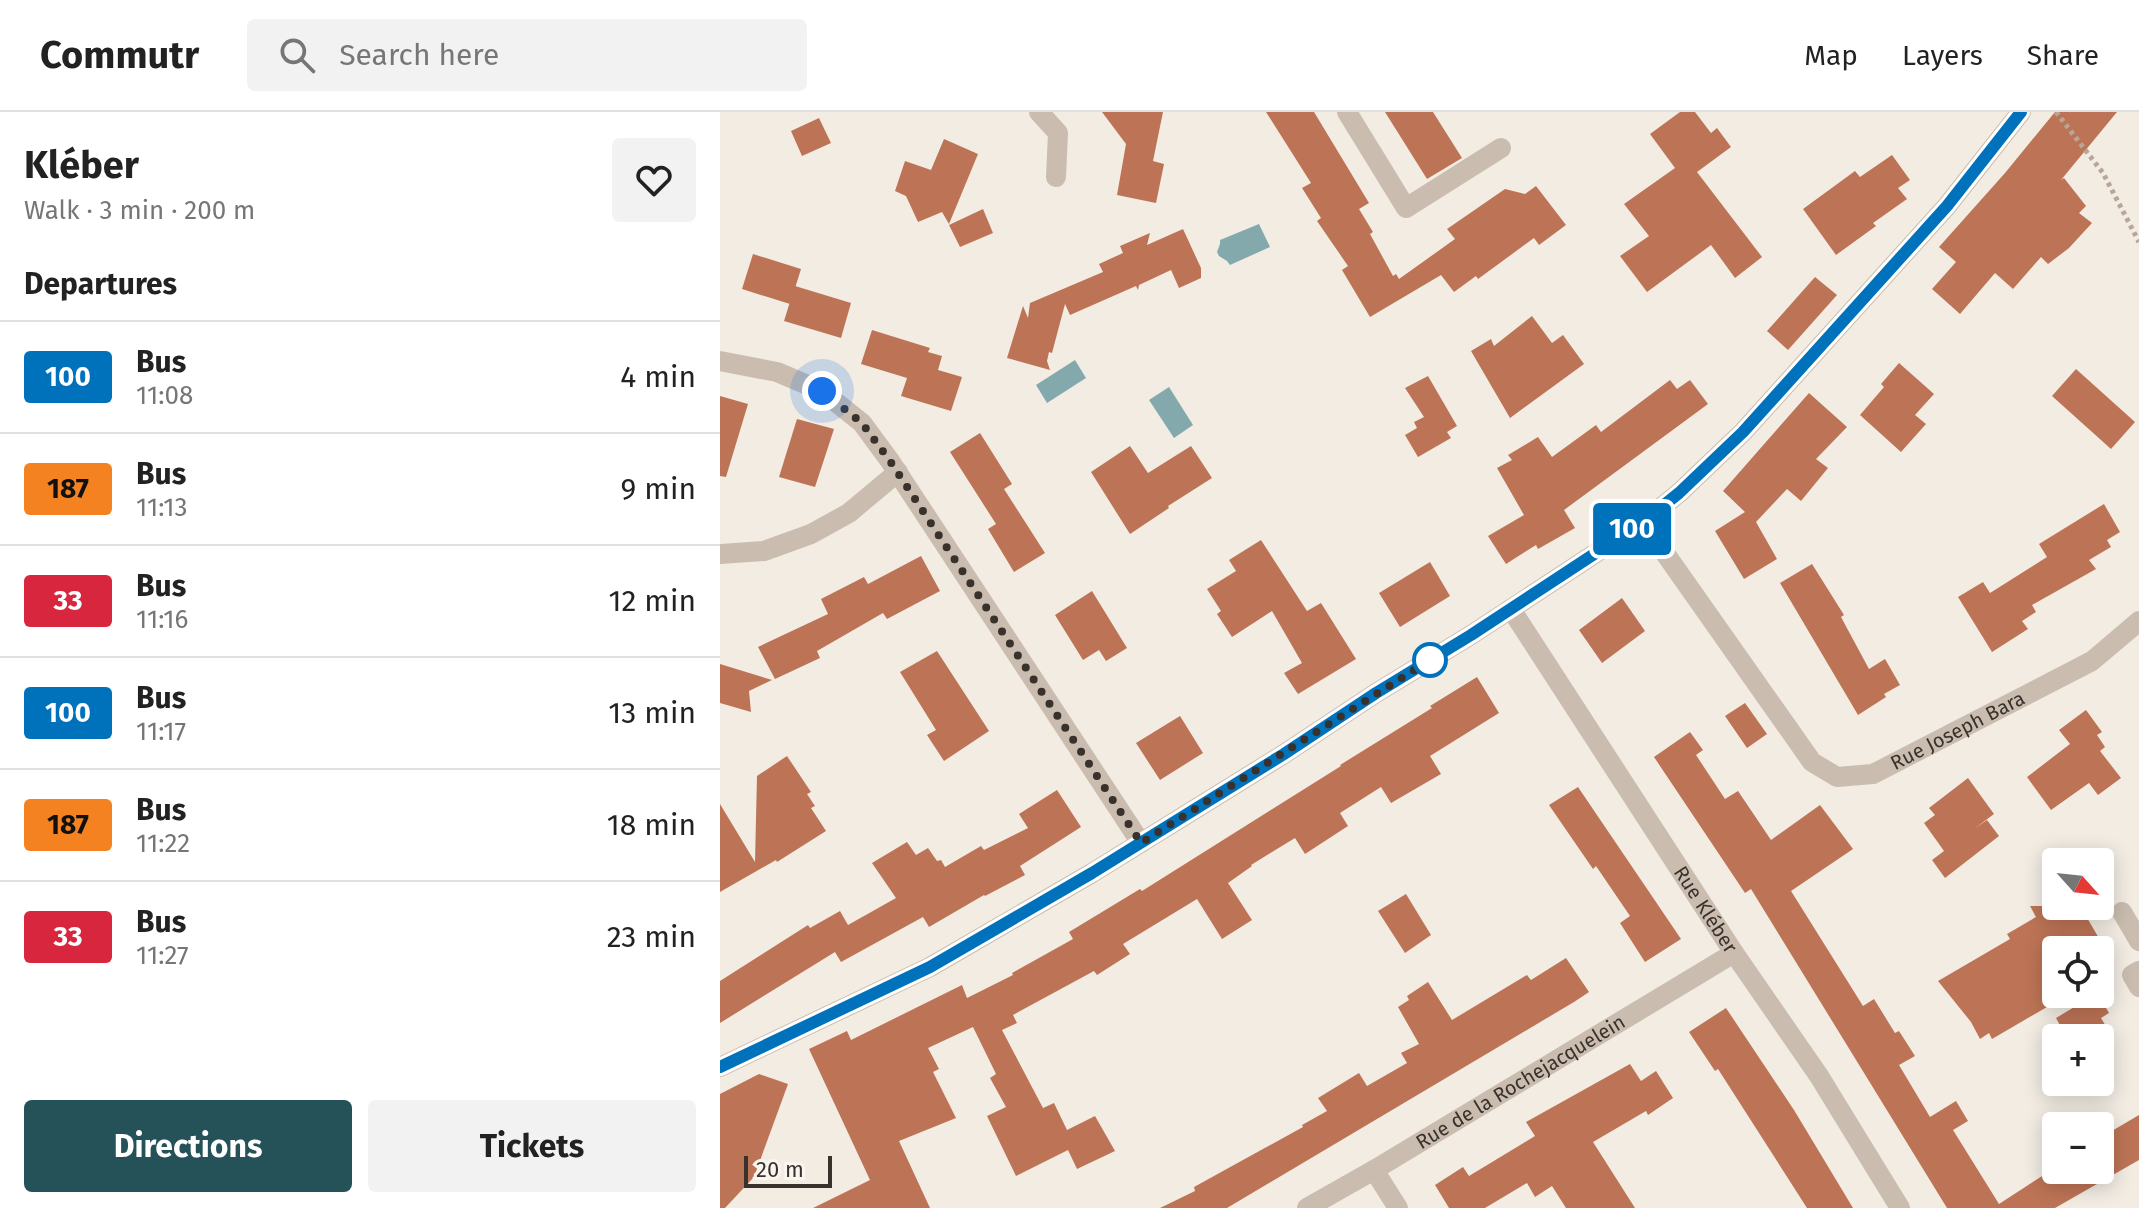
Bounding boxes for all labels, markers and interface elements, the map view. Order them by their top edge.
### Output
search box [247,19,807,91]
text: Commutr [40,32,199,78]
icon: search [275,33,319,77]
text: Search here [339,37,499,73]
text: Map [1804,39,1858,72]
text: Layers [1902,39,1983,72]
text: Share [2027,39,2099,72]
button: heart [612,138,696,222]
text: Kléber [24,142,139,188]
text: Walk · 3 min · 200 m [24,195,255,226]
text: Departures [24,266,177,302]
text: Bus [136,344,186,380]
text: 4 min [620,359,696,395]
text: 100 [45,360,91,393]
your location [802,371,842,411]
text: 11:08 [136,380,193,411]
text: Bus [136,456,186,492]
text: 9 min [621,471,696,507]
text: 187 [47,472,89,505]
text: 11:13 [136,492,188,523]
line badge: 100 [1586,503,1678,555]
text: 100 [1609,512,1655,545]
text: Bus [136,568,186,604]
text: 12 min [608,583,696,619]
text: 33 [53,584,83,617]
text: 11:16 [136,604,188,635]
unlabelled marker [1413,643,1447,677]
text: Bus [136,680,186,716]
street label: Rue Joseph Bara [1886,686,2029,775]
text: 13 min [608,695,696,731]
text: 100 [45,696,91,729]
text: 11:17 [136,716,186,747]
text: Bus [136,792,186,828]
text: 18 min [607,807,696,843]
text: 187 [47,808,89,841]
text: 11:22 [136,828,190,859]
north arrow [2042,848,2114,920]
map controls [2042,848,2114,1184]
street label: Rue Kléber [1669,861,1743,958]
text: Bus [136,904,186,940]
text: 23 min [607,919,696,955]
text: 33 [53,920,83,953]
button: locate [2042,936,2114,1008]
text: 11:27 [136,940,189,971]
street label: Rue de la Rochejacquelein [1411,1009,1629,1154]
button: + [2042,1024,2114,1096]
button: Directions [24,1100,352,1192]
button: Tickets [368,1100,696,1192]
button: − [2042,1112,2114,1184]
scale bar [744,1152,832,1188]
text: 20 m [756,1156,804,1183]

